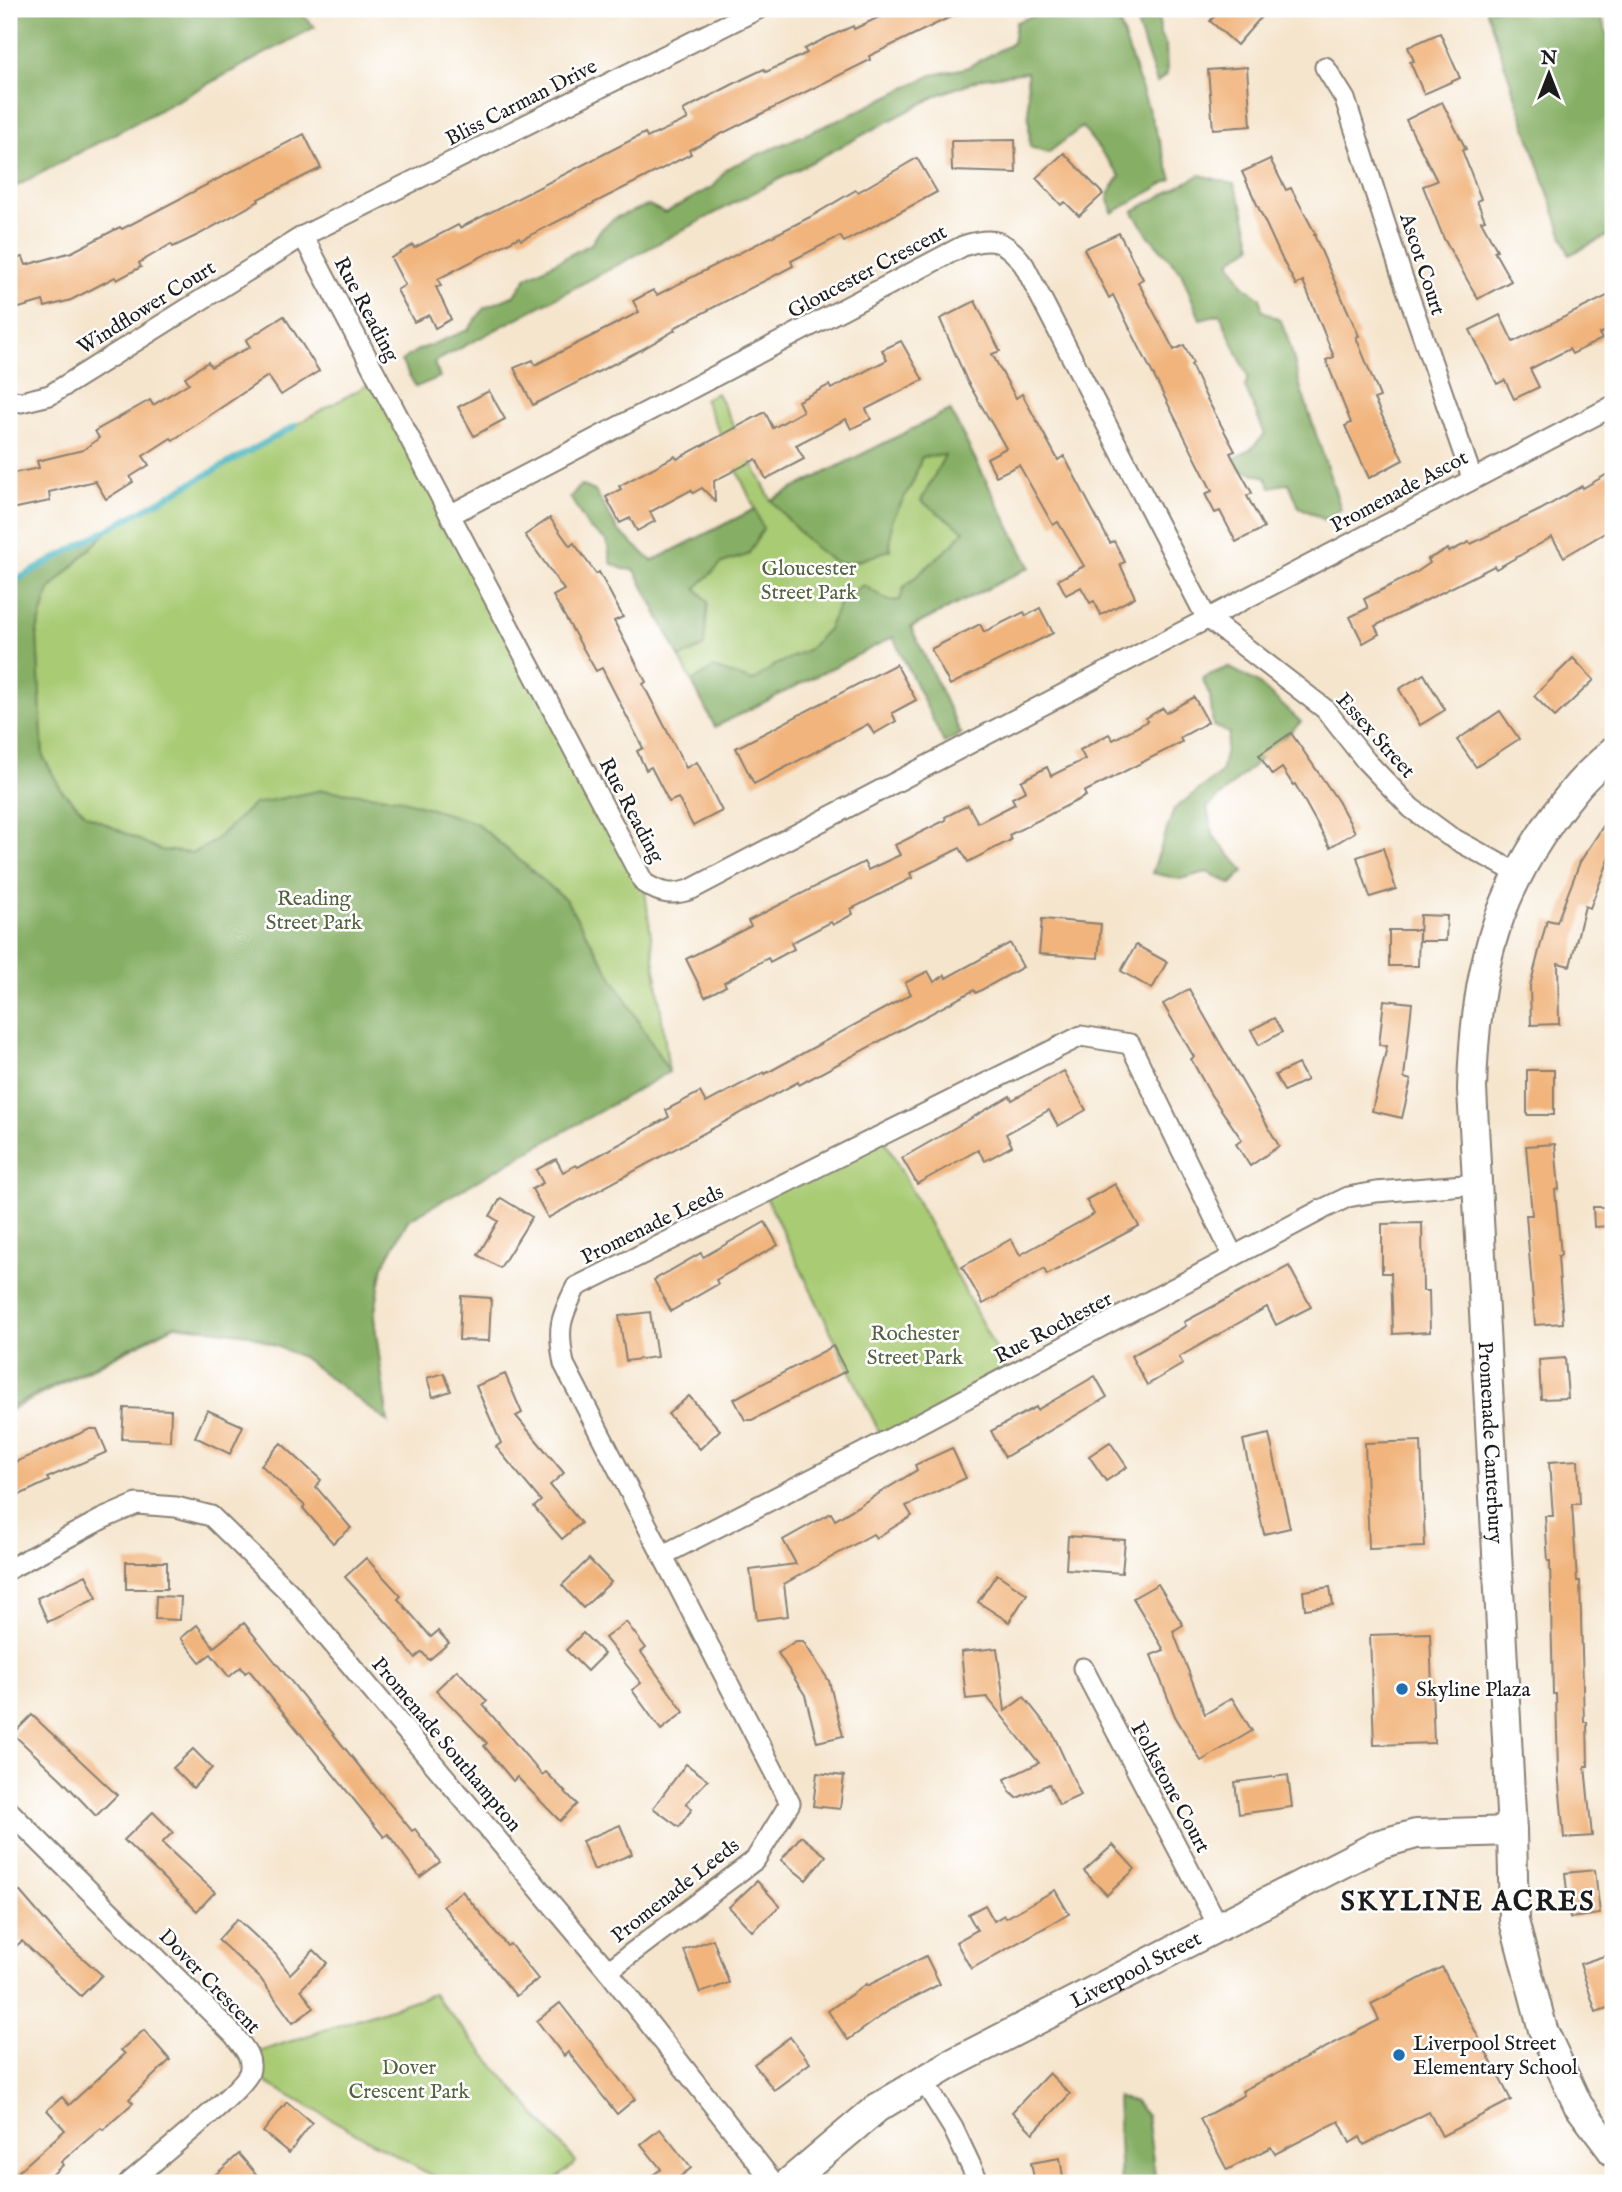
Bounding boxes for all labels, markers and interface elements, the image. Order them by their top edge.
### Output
north arrow [1514,38,1584,108]
text: N [1540,47,1558,71]
street label: Bliss Carman Drive [441,53,602,153]
street label: Ascot Court [1392,209,1451,319]
street label: Gloucester Crescent [784,219,952,326]
street label: Rue Reading [327,253,405,367]
street label: Windflower Court [73,255,221,362]
street label: Promenade Ascot [1326,445,1473,540]
park label: Gloucester Street Park [761,556,858,607]
street label: Essex Street [1329,688,1420,784]
street label: Rue Reading [592,754,670,868]
park label: Reading Street Park [266,886,363,937]
street label: Promenade Leeds [577,1179,729,1272]
street label: Rue Rochester [990,1286,1118,1371]
park label: Rochester Street Park [867,1321,964,1372]
street label: Promenade Canterbury [1471,1341,1509,1545]
street label: Promenade Southampton [365,1652,527,1838]
place label: Skyline Plaza [1416,1677,1532,1704]
marker: Skyline Plaza [1394,1681,1410,1697]
street label: Folkstone Court [1124,1718,1216,1858]
street label: Promenade Leeds [606,1833,746,1950]
district label: SKYLINE ACRES [1340,1885,1596,1920]
street label: Dover Crescent [152,1924,266,2040]
street label: Liverpool Street [1066,1926,1206,2015]
place label: Liverpool Street Elementary School [1413,2031,1578,2082]
marker: Liverpool Street Elementary School [1391,2047,1407,2063]
park label: Dover Crescent Park [348,2055,470,2106]

